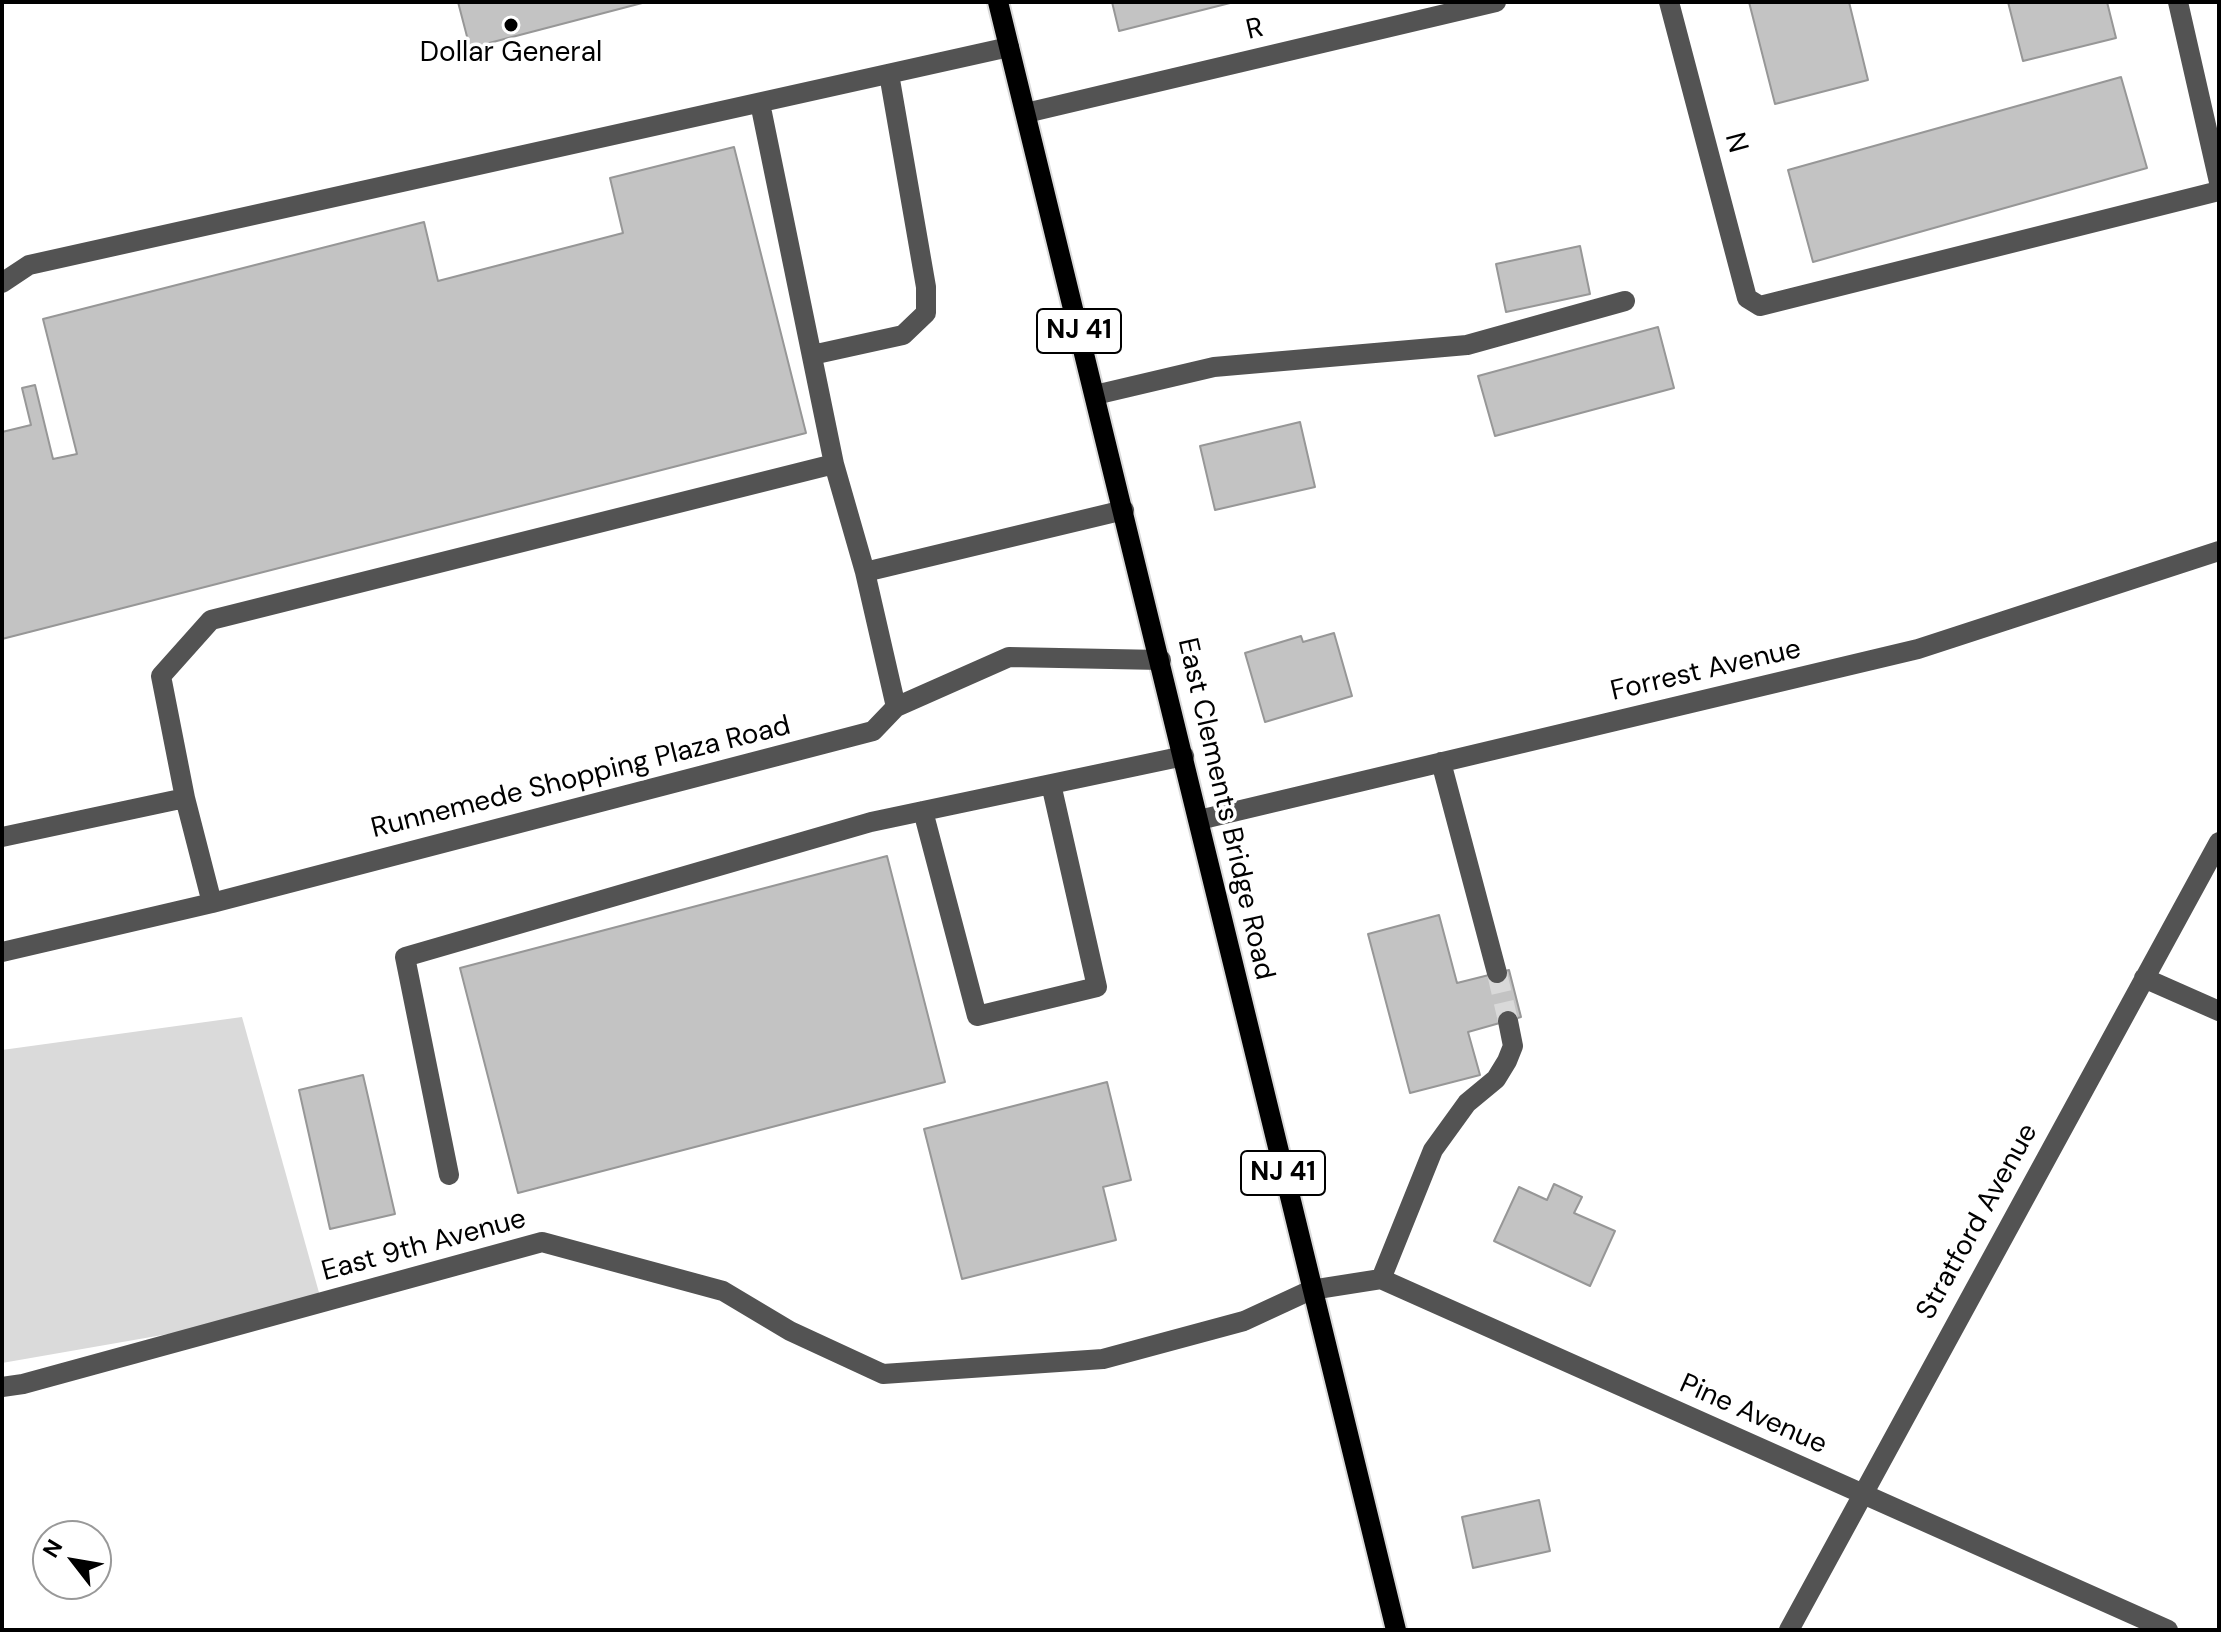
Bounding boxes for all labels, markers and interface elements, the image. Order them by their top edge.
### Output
street label: R [1243,12,1267,48]
marker: Dollar General [502,16,520,34]
place label: Dollar General [420,37,602,71]
street label: N [1716,129,1754,157]
road number: NJ 41 [1037,309,1121,353]
street label: Forrest Avenue [1608,633,1804,709]
street label: East Clements Bridge Road [1169,635,1281,983]
street label: Runnemede Shopping Plaza Road [368,710,794,846]
street label: Stratford Avenue [1910,1118,2046,1326]
road number: NJ 41 [1241,1151,1325,1195]
street label: East 9th Avenue [318,1203,530,1289]
street label: Pine Avenue [1674,1368,1832,1462]
north arrow [32,1520,112,1600]
text: N [36,1534,69,1563]

